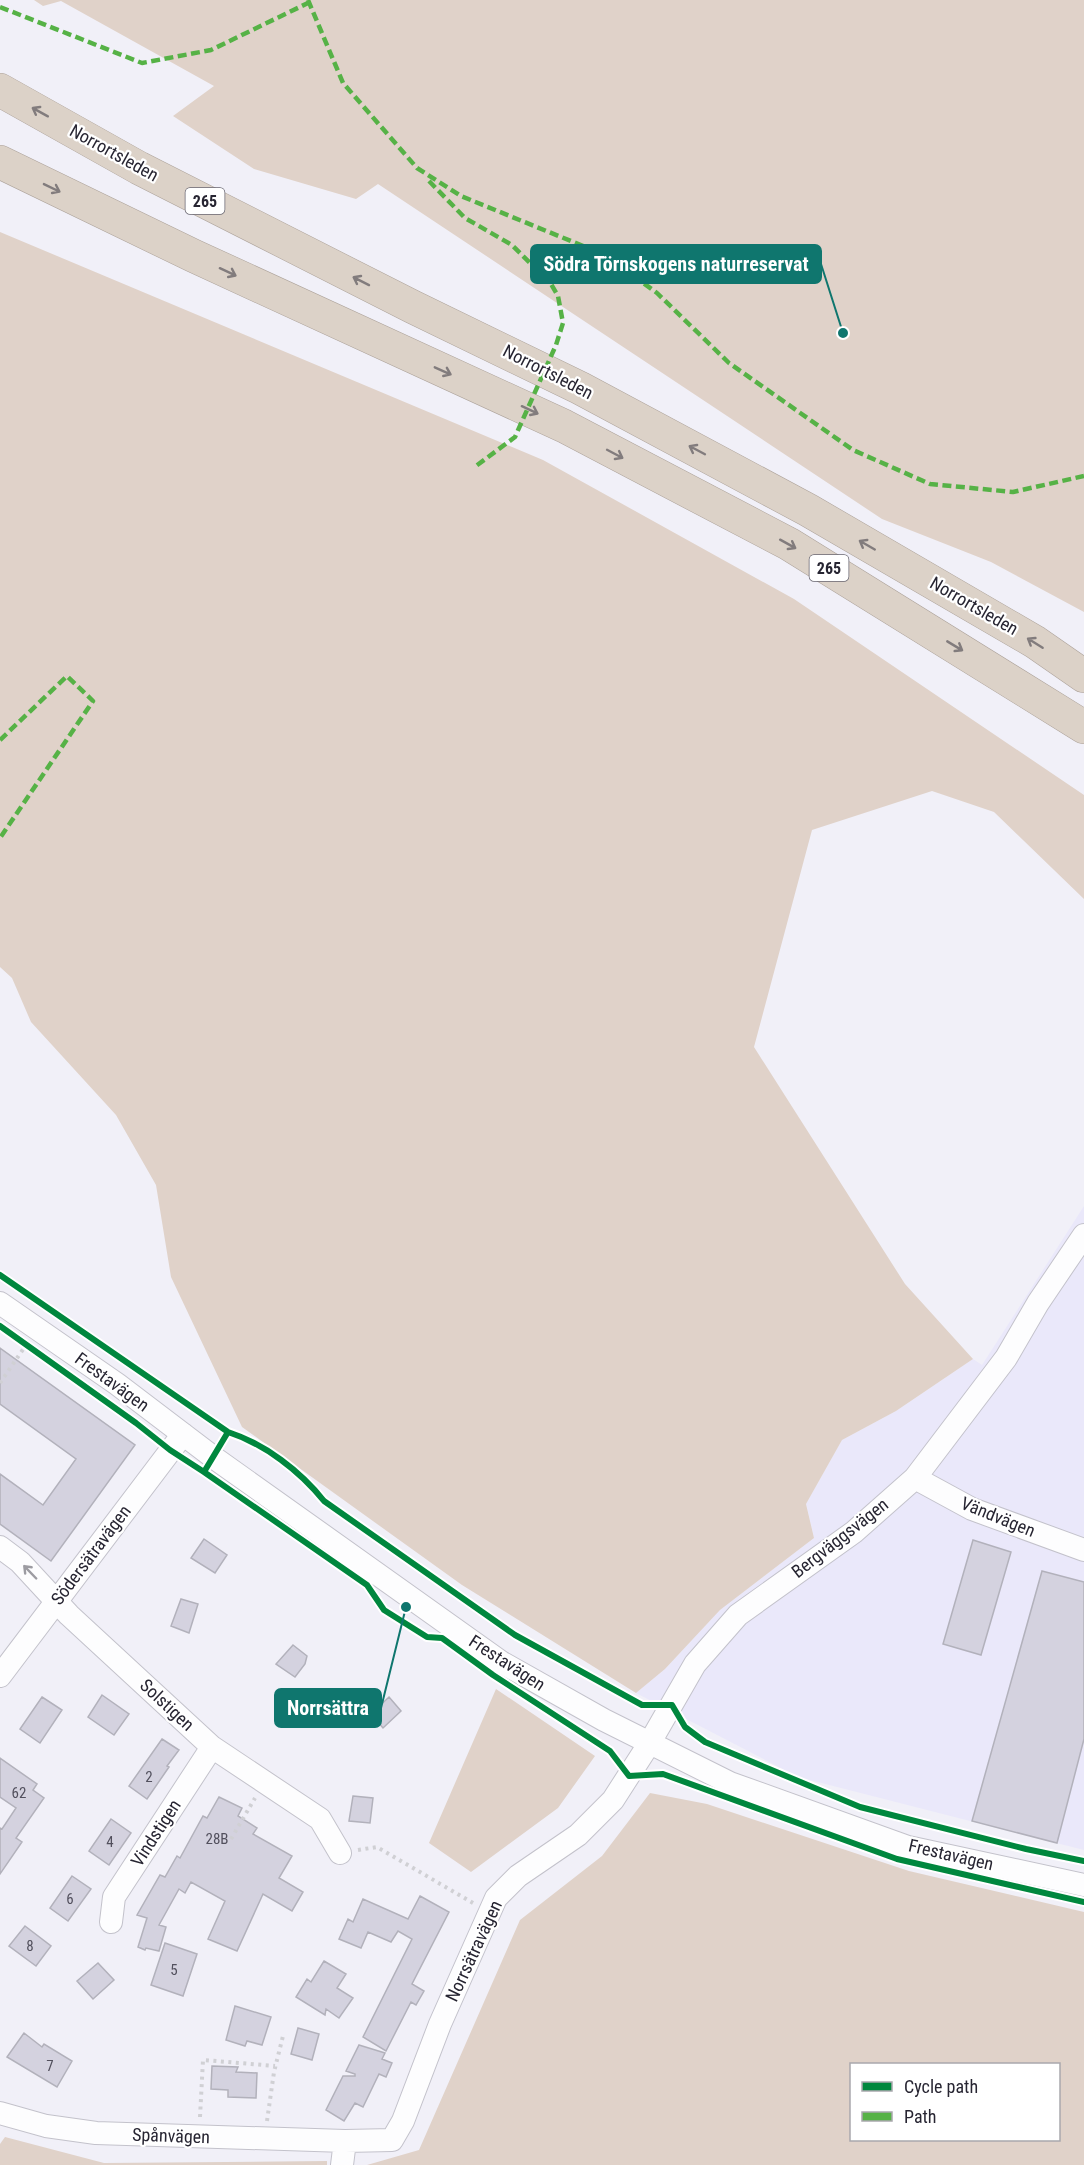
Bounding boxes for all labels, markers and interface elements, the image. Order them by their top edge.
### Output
one-way arrow [31,106,49,117]
street label: Norrortsleden [66,120,162,186]
one-way arrow [43,182,61,194]
road number: 265 [186,188,224,214]
callout: Södra Törnskogens naturreservat [531,245,821,283]
text: Södra Törnskogens naturreservat [543,252,809,276]
one-way arrow [219,267,237,279]
one-way arrow [353,275,370,287]
street label: Norrortsleden [500,340,597,403]
one-way arrow [434,366,452,377]
one-way arrow [520,405,538,417]
one-way arrow [688,444,706,455]
one-way arrow [606,448,624,460]
one-way arrow [779,538,796,550]
one-way arrow [859,538,876,550]
road number: 265 [810,555,848,581]
street label: Norrortsleden [927,572,1022,639]
one-way arrow [1028,637,1044,649]
one-way arrow [946,640,963,652]
street label: Frestavägen [71,1348,153,1415]
street label: Vändvägen [958,1492,1038,1541]
street label: Bergväggsvägen [787,1493,892,1582]
street label: Södersätravägen [46,1501,135,1609]
one-way arrow [23,1564,37,1579]
street label: Frestavägen [465,1630,549,1695]
street label: Solstigen [136,1674,199,1735]
callout: Norrsättra [275,1689,381,1727]
text: Norrsättra [287,1696,369,1720]
house number: 2 [145,1768,153,1786]
house number: 62 [12,1784,26,1802]
street label: Vindstigen [126,1795,185,1870]
house number: 28B [206,1830,229,1848]
house number: 4 [106,1833,114,1851]
street label: Frestavägen [907,1835,996,1874]
house number: 6 [66,1890,74,1908]
street label: Norrsätravägen [441,1897,506,2005]
house number: 8 [26,1937,34,1955]
house number: 5 [170,1961,178,1979]
house number: 7 [46,2057,54,2075]
legend [850,2063,1060,2141]
text: Cycle path [904,2076,978,2097]
text: Path [904,2106,937,2127]
street label: Spånvägen [132,2124,210,2147]

